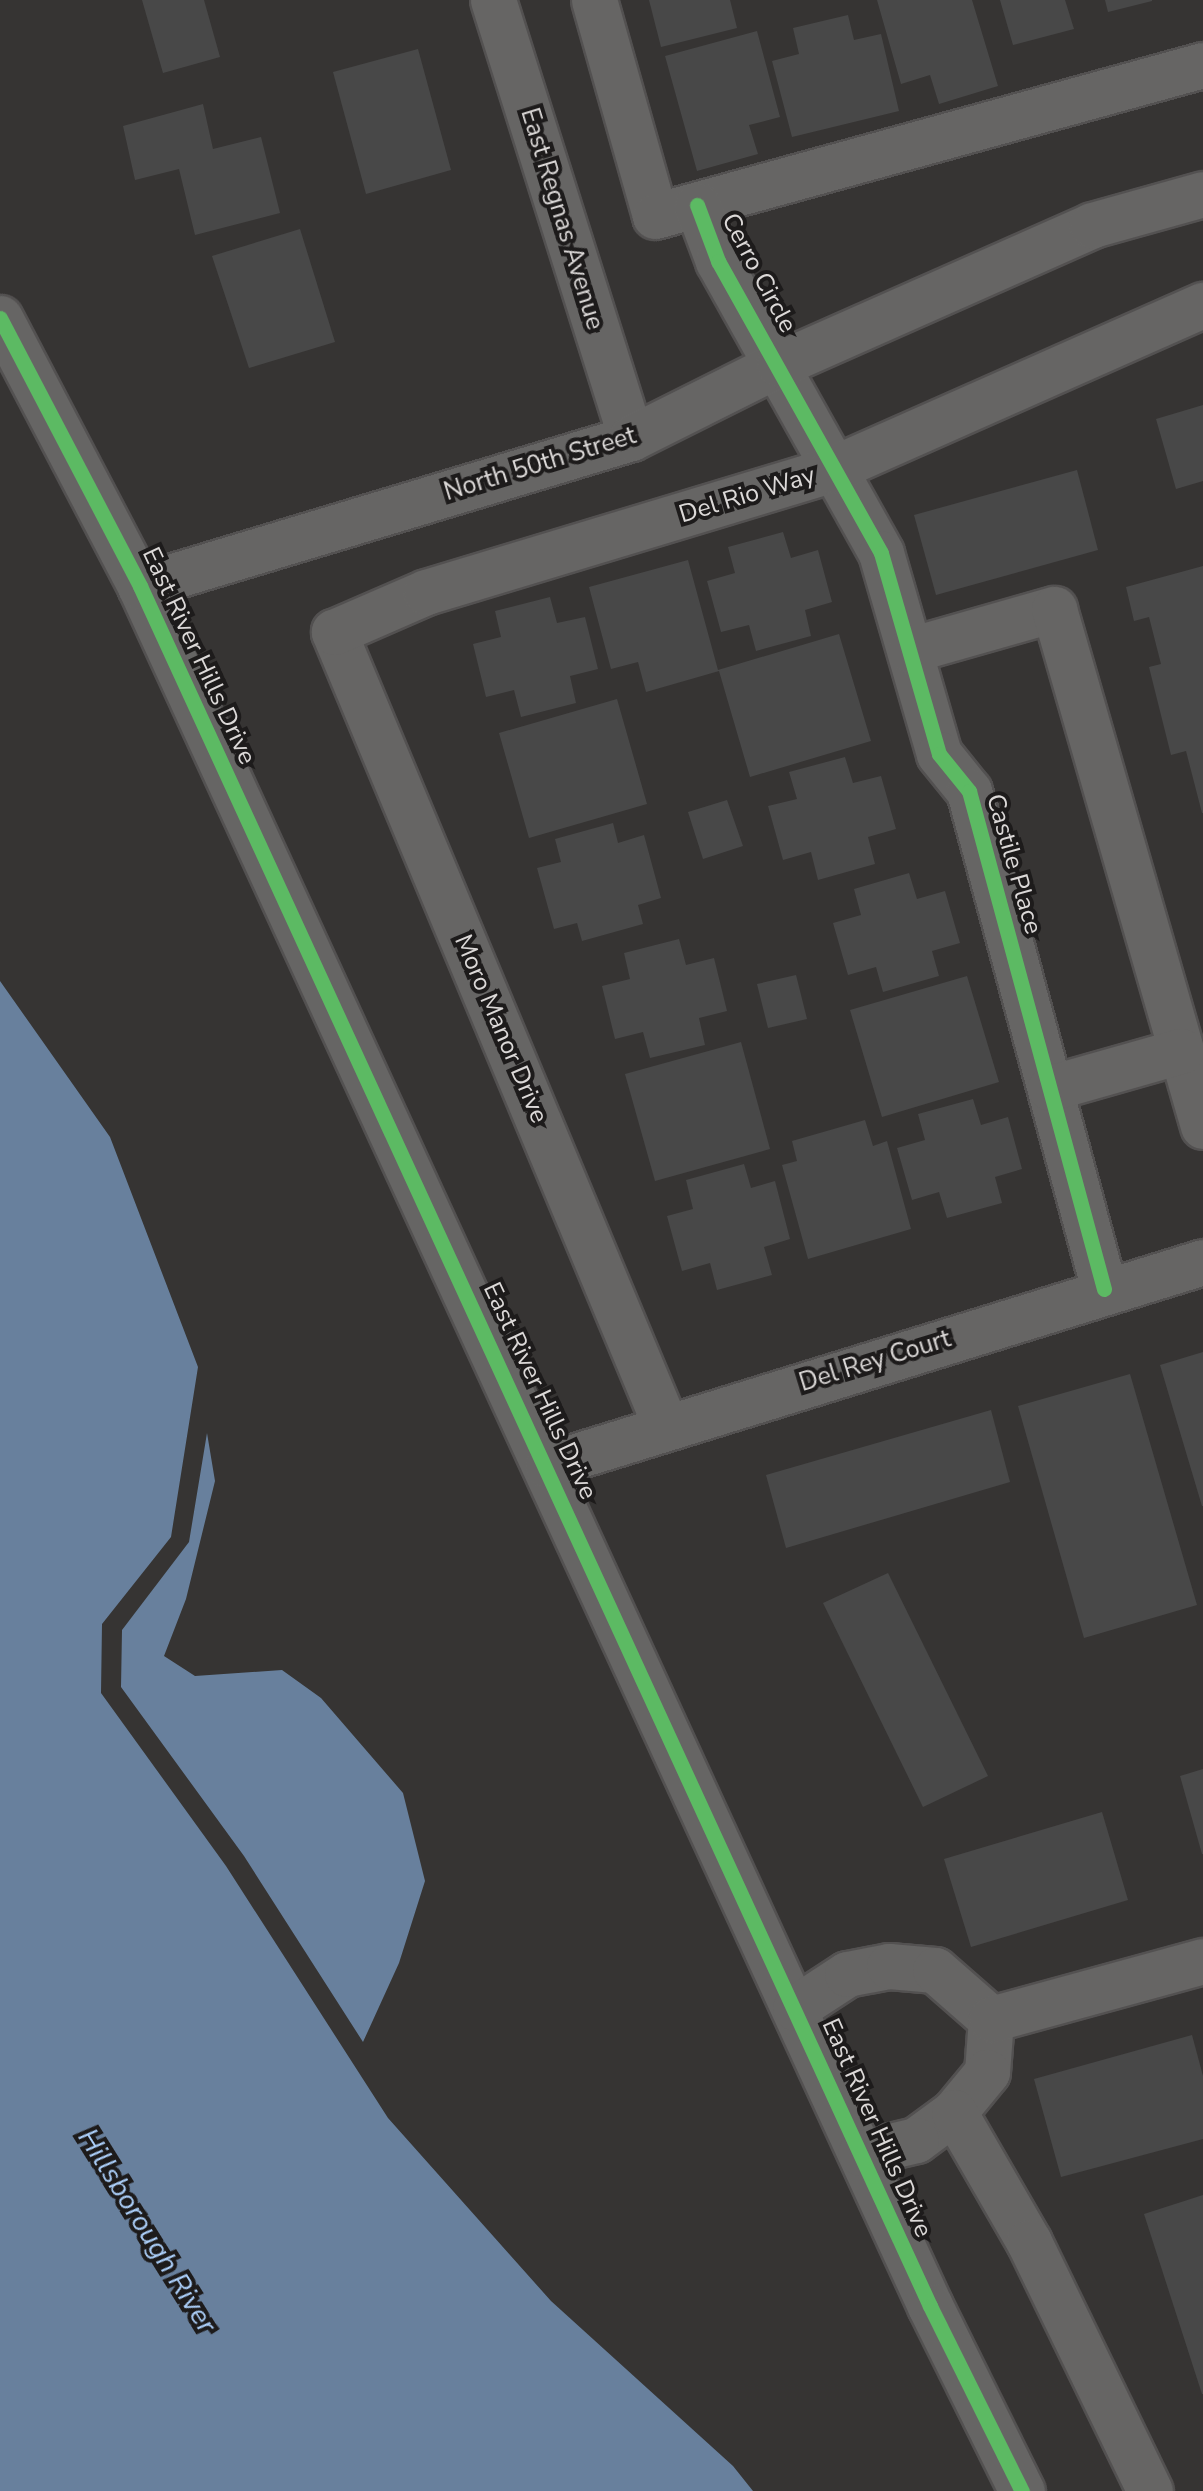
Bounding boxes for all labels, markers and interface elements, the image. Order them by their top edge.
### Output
street label: East Regnas Avenue [514,105,610,333]
street label: Cerro Circle [715,208,803,338]
street label: North 50th Street [440,421,640,507]
street label: Del Rio Way [675,460,819,530]
street label: East River Hills Drive [136,543,262,769]
street label: Castile Place [980,791,1048,937]
street label: Moro Manor Drive [448,930,554,1128]
street label: East River Hills Drive [477,1278,603,1504]
street label: Del Rey Court [796,1324,954,1398]
street label: East River Hills Drive [815,2014,939,2242]
water label: Hillsborough River [71,2123,223,2339]

